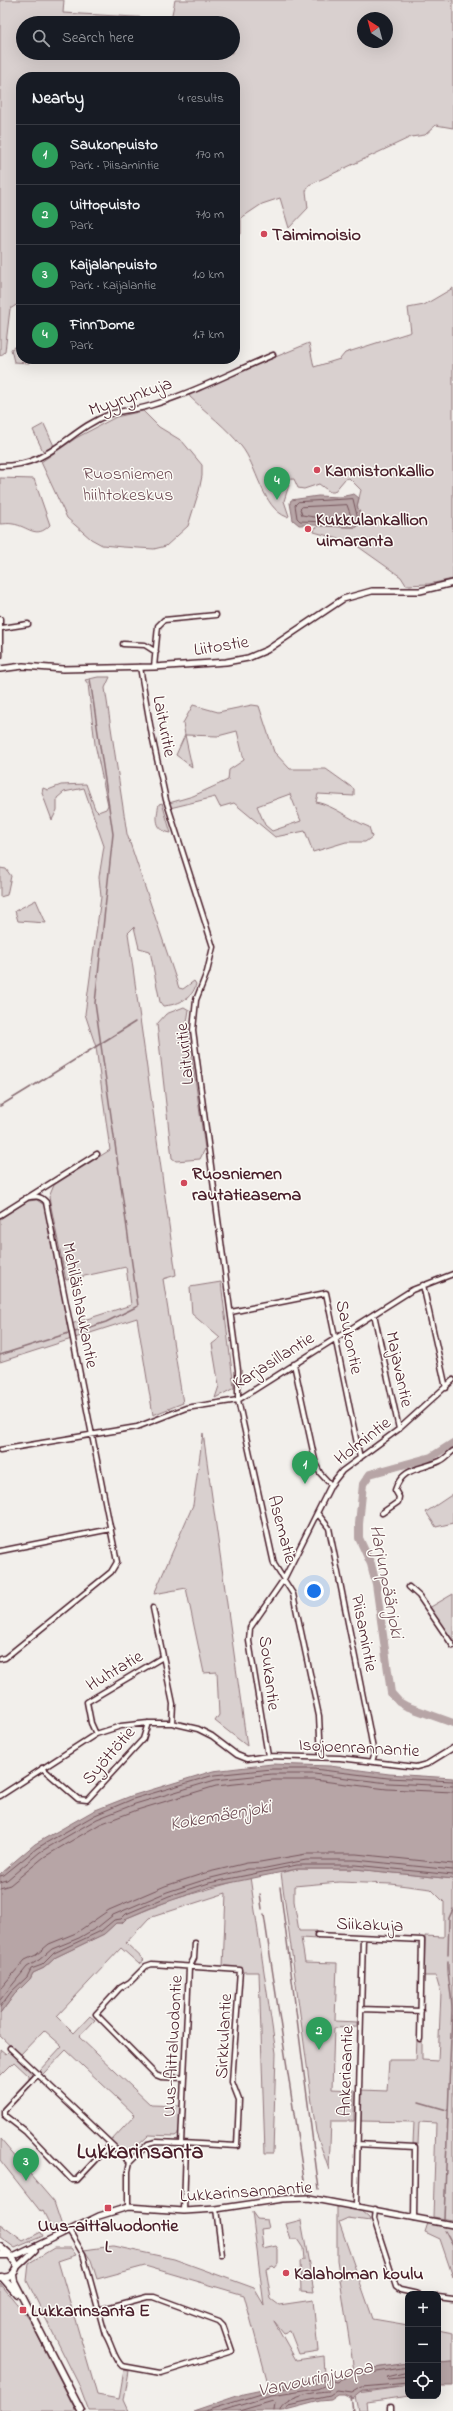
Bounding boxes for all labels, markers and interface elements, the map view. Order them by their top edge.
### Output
north arrow [357,12,393,48]
search box [16,16,240,60]
icon: search [30,27,52,49]
text: Search here [62,27,134,49]
text: Nearby [32,86,84,111]
text: 4 results [178,89,224,108]
text: Saukonpuisto [70,134,158,156]
text: 1 [43,145,47,164]
text: 170 m [196,145,224,164]
text: Park · Piisamintie [70,156,159,175]
text: Uittopuisto [70,194,140,216]
text: 2 [42,205,48,224]
text: 710 m [196,205,224,224]
text: Park [70,216,94,235]
place label: Taimimoisio [272,223,361,249]
marker: Taimimoisio [259,229,269,239]
text: Kaijalanpuisto [70,254,157,276]
text: 3 [42,265,48,284]
text: 1.0 km [193,265,224,284]
text: Park · Kaijalantie [70,276,156,295]
text: FinnDome [70,314,134,336]
text: 4 [42,325,48,344]
text: 1.7 km [193,325,224,344]
text: Park [70,336,94,355]
street label: Myyrynkuja [85,371,176,424]
place label: Kannistonkallio [325,459,434,485]
park label: Ruosniemen hiihtokeskus [83,462,173,509]
marker: Kannistonkallio [312,465,322,475]
pin: 4 [264,467,290,500]
place label: Kukkulankallion uimaranta [316,508,428,555]
marker: Kukkulankallion uimaranta [303,524,313,534]
street label: Liitostie [192,630,251,664]
street label: Laituritie [144,693,182,760]
street label: Laituritie [170,1021,202,1086]
place label: Ruosniemen rautatieasema [192,1162,302,1209]
marker: Ruosniemen rautatieasema [179,1178,189,1188]
street label: Mehiläishaukantie [54,1240,104,1371]
street label: Saukontie [328,1298,369,1378]
street label: Karjasillantie [228,1326,321,1397]
street label: Majavantie [377,1329,419,1411]
street label: Holmintie [329,1411,398,1472]
pin: 1 [292,1451,318,1484]
street label: Asematie [260,1493,303,1567]
water label: Harjunpäänjoki [361,1522,410,1642]
your location [304,1581,324,1601]
street label: Piisamintie [343,1593,383,1675]
street label: Soukantie [251,1634,286,1713]
street label: Huhtatie [82,1644,149,1699]
street label: Syöttötie [77,1721,143,1791]
street label: Isojoenrannantie [298,1733,421,1765]
water label: Kokemäenjoki [168,1794,275,1839]
street label: Siikakuja [336,1912,404,1940]
street label: Uus-Aittaluodontie [157,1974,191,2118]
street label: Sirkkulantie [210,1992,240,2079]
pin: 2 [306,2017,332,2050]
street label: Ankeriaantie [332,2025,362,2117]
district label: Lukkarinsanta [77,2137,203,2169]
pin: 3 [13,2148,39,2181]
street label: Lukkarinsannantie [179,2175,314,2211]
marker: Uus-aittaluodontie L [103,2203,113,2213]
place label: Uus-aittaluodontie L [38,2214,179,2261]
place label: Kalaholman koulu [294,2262,423,2288]
marker: Kalaholman koulu [281,2268,291,2278]
map controls [405,2291,441,2399]
button: + [405,2291,441,2327]
place label: Lukkarinsanta E [31,2299,150,2325]
marker: Lukkarinsanta E [18,2305,28,2315]
button: − [405,2327,441,2363]
water label: Varvourinjuopa [256,2354,376,2405]
button: locate [405,2363,441,2399]

